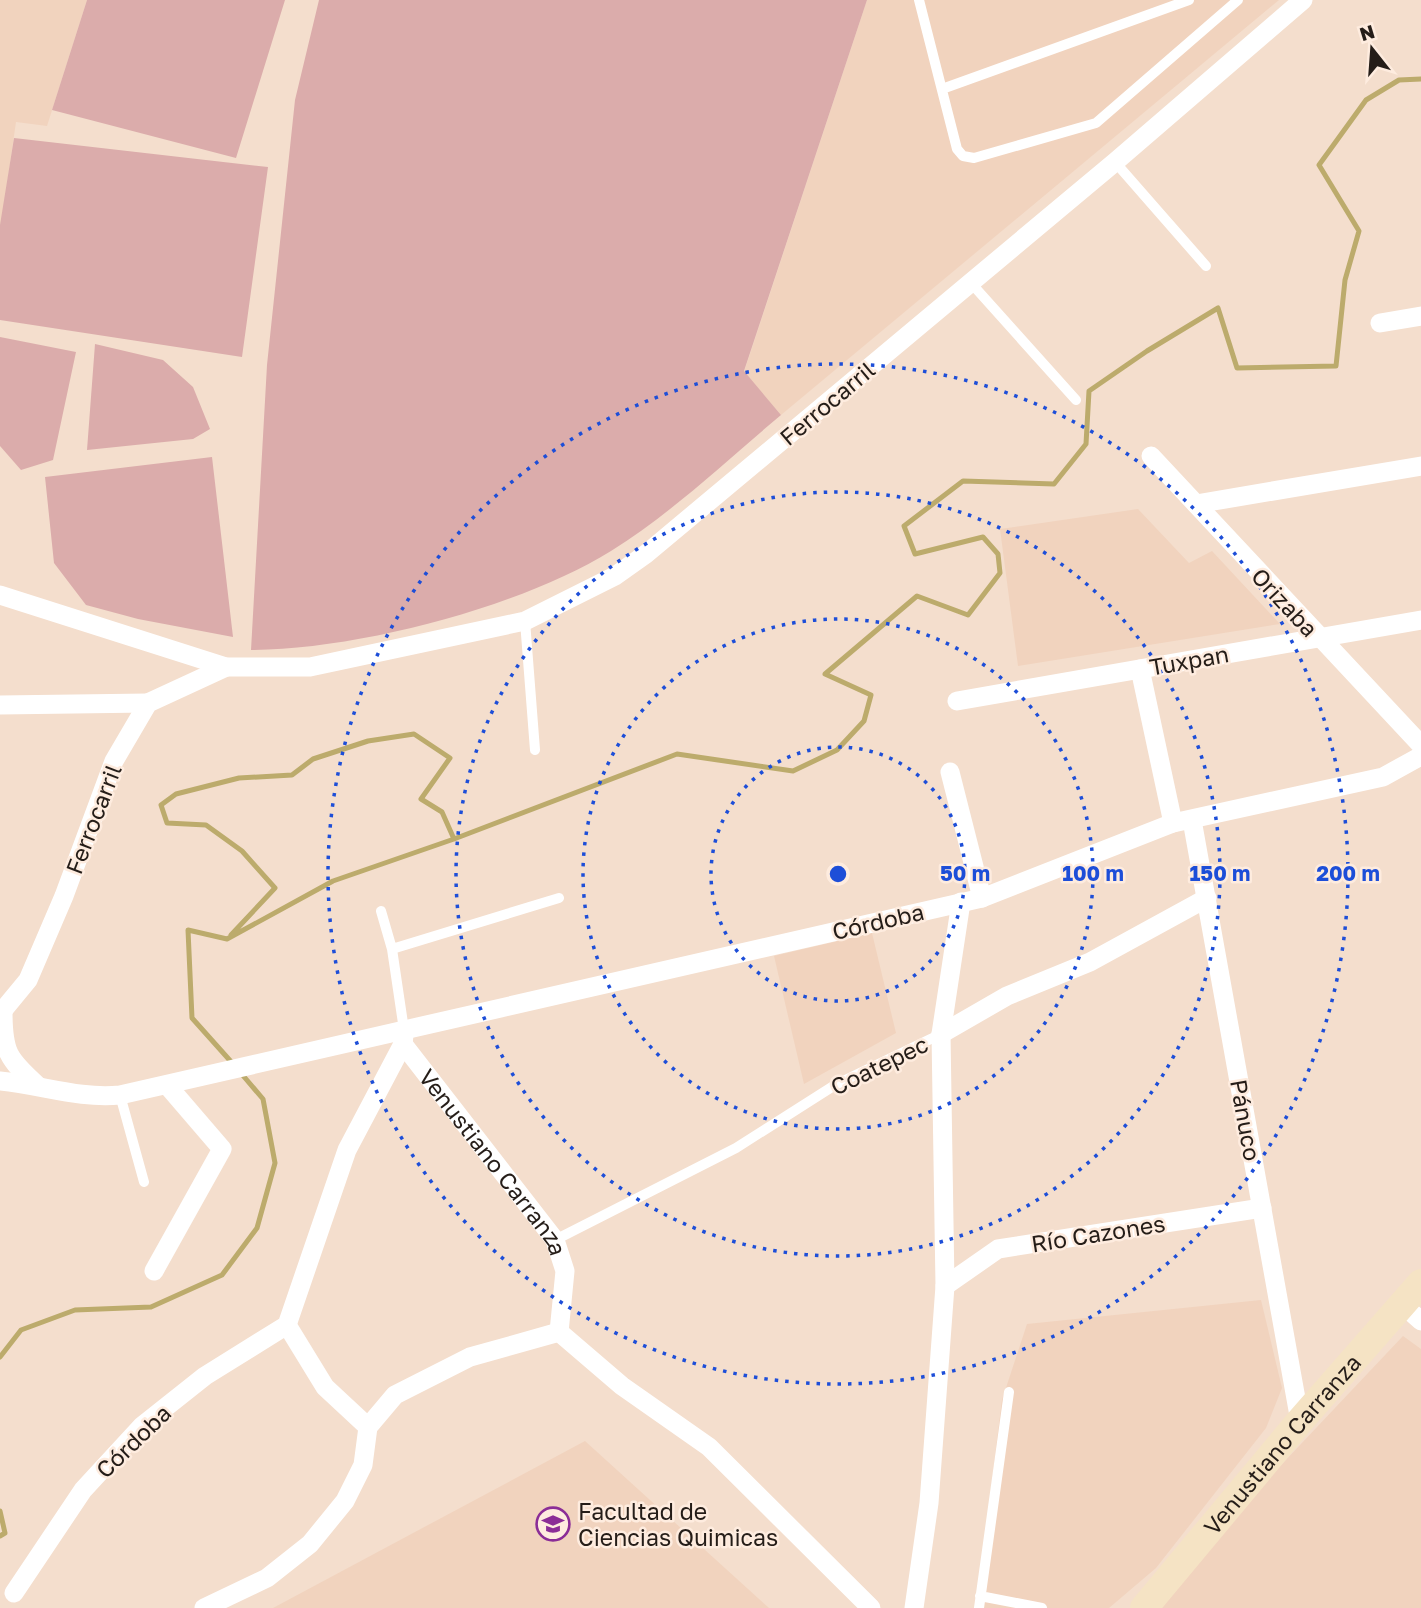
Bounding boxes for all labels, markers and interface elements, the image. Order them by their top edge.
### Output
north arrow [1337,14,1407,84]
text: N [1357,19,1377,45]
street label: Ferrocarril [774,355,880,451]
street label: Orizaba [1246,562,1324,642]
street label: Tuxpan [1147,639,1231,681]
street label: Ferrocarril [59,760,127,878]
text: 50 m [940,860,990,886]
text: 100 m [1062,860,1124,886]
text: 150 m [1190,860,1250,886]
text: 200 m [1316,860,1380,886]
centre of rings [826,862,850,886]
street label: Córdoba [829,897,927,945]
street label: Coatepec [826,1029,932,1101]
street label: Venustiano Carranza [413,1063,573,1259]
street label: Pánuco [1225,1077,1267,1163]
street label: Río Cazones [1029,1209,1167,1257]
street label: Venustiano Carranza [1197,1348,1366,1540]
street label: Córdoba [90,1399,176,1483]
place label: Facultad de Ciencias Quimicas [578,1497,778,1551]
school or university icon: Facultad de Ciencias Quimicas [534,1505,572,1543]

